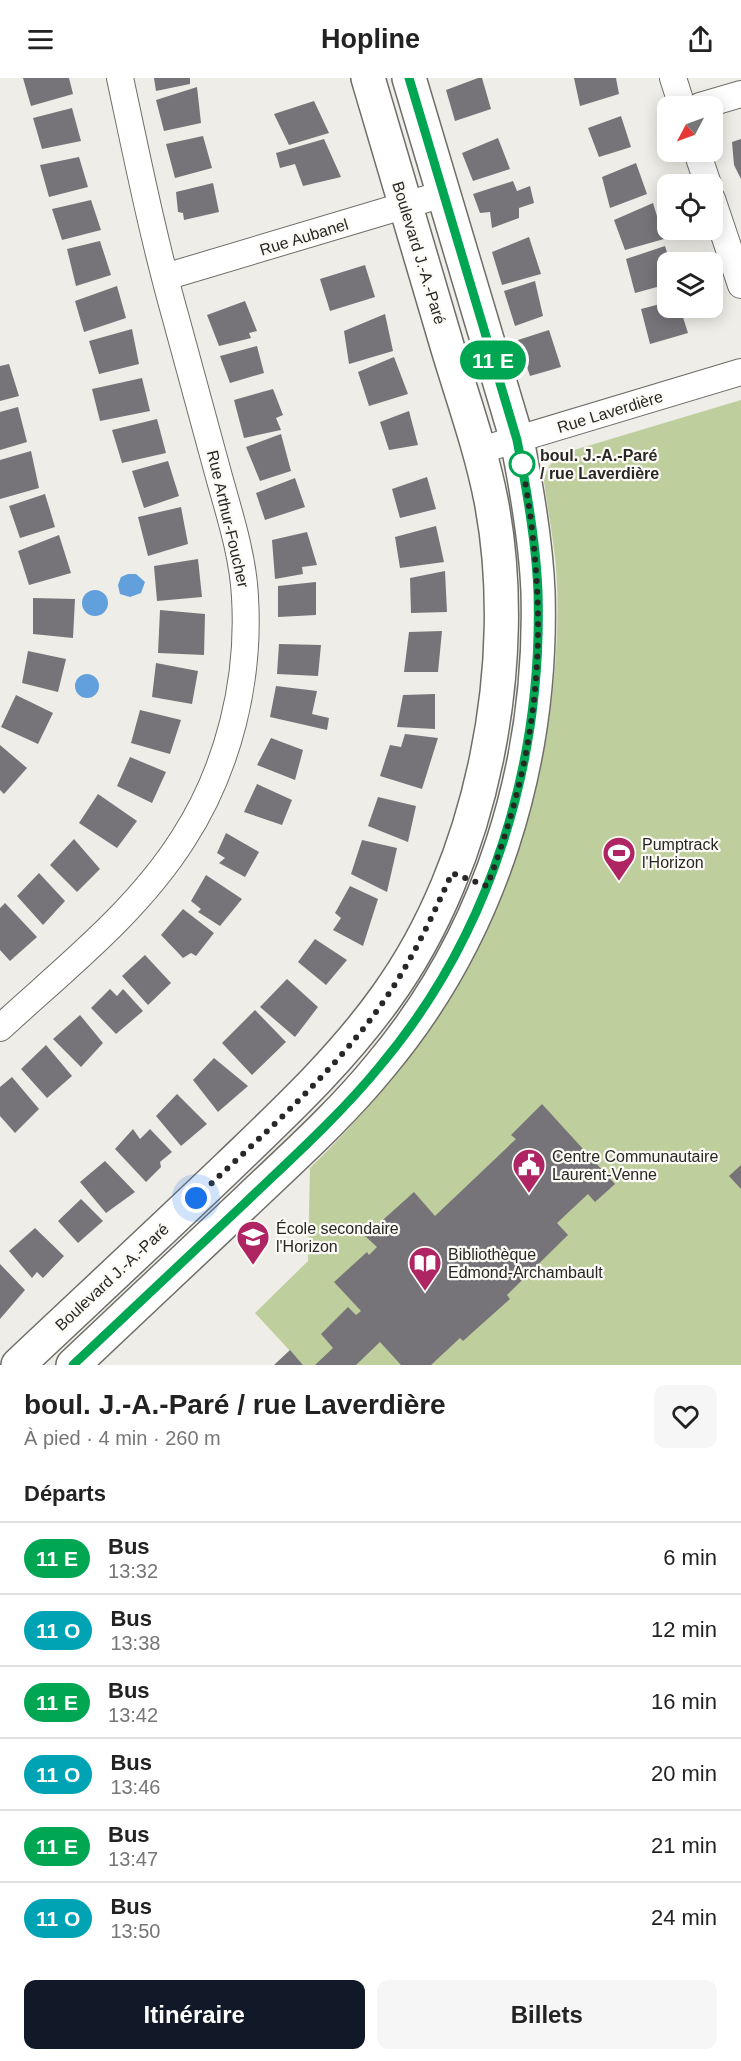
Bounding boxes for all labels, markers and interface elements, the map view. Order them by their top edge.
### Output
icon: menu [24,23,57,56]
icon: share [684,23,717,56]
text: Hopline [321,24,420,54]
north arrow [657,96,723,162]
map controls [657,96,723,318]
button: locate [657,174,723,240]
street label: Boulevard J.-A.-Paré [389,180,449,327]
street label: Rue Aubanel [258,215,350,259]
button: layers [657,252,723,318]
line badge: 11 E [451,340,535,380]
text: 11 E [472,349,514,372]
street label: Rue Laverdière [555,388,665,436]
place label: boul. J.-A.-Paré / rue Laverdière [540,447,659,482]
street label: Rue Arthur-Foucher [204,449,252,590]
marker: boul. J.-A.-Paré / rue Laverdière [509,451,535,477]
sports icon: Pumptrack l'Horizon [601,835,637,882]
place label: Pumptrack l'Horizon [642,836,719,871]
public building icon: Centre Communautaire Laurent-Venne [511,1147,547,1194]
place label: Centre Communautaire Laurent-Venne [552,1148,718,1183]
your location [181,1183,211,1213]
school or university icon: École secondaire l'Horizon [235,1219,271,1266]
place label: École secondaire l'Horizon [276,1219,399,1255]
street label: Boulevard J.-A.-Paré [52,1220,172,1334]
library icon: Bibliothèque Edmond-Archambault [407,1245,443,1292]
place label: Bibliothèque Edmond-Archambault [448,1246,603,1281]
button: heart [654,1385,717,1448]
text: boul. J.-A.-Paré / rue Laverdière [24,1389,446,1420]
text: À pied · 4 min · 260 m [24,1427,221,1449]
text: Départs [24,1481,106,1506]
text: Bus [108,1534,150,1559]
text: 6 min [663,1545,717,1570]
text: 11 E [36,1547,78,1570]
text: 13:32 [108,1560,158,1582]
text: Bus [110,1606,152,1631]
text: 12 min [651,1617,717,1642]
text: 11 O [36,1619,80,1642]
text: 13:38 [110,1632,160,1654]
text: Bus [108,1678,150,1703]
text: 16 min [651,1689,717,1714]
text: 11 E [36,1691,78,1714]
text: 13:42 [108,1704,158,1726]
text: Bus [110,1750,152,1775]
text: 20 min [651,1761,717,1786]
text: 11 O [36,1763,80,1786]
text: 13:46 [110,1776,160,1798]
text: Bus [108,1822,150,1847]
text: 21 min [651,1833,717,1858]
text: 11 E [36,1835,78,1858]
text: 13:47 [108,1848,158,1870]
text: Bus [110,1894,152,1919]
text: 24 min [651,1905,717,1930]
text: 11 O [36,1907,80,1930]
text: 13:50 [110,1920,160,1942]
button: Itinéraire [24,1980,365,2049]
button: Billets [377,1980,717,2049]

